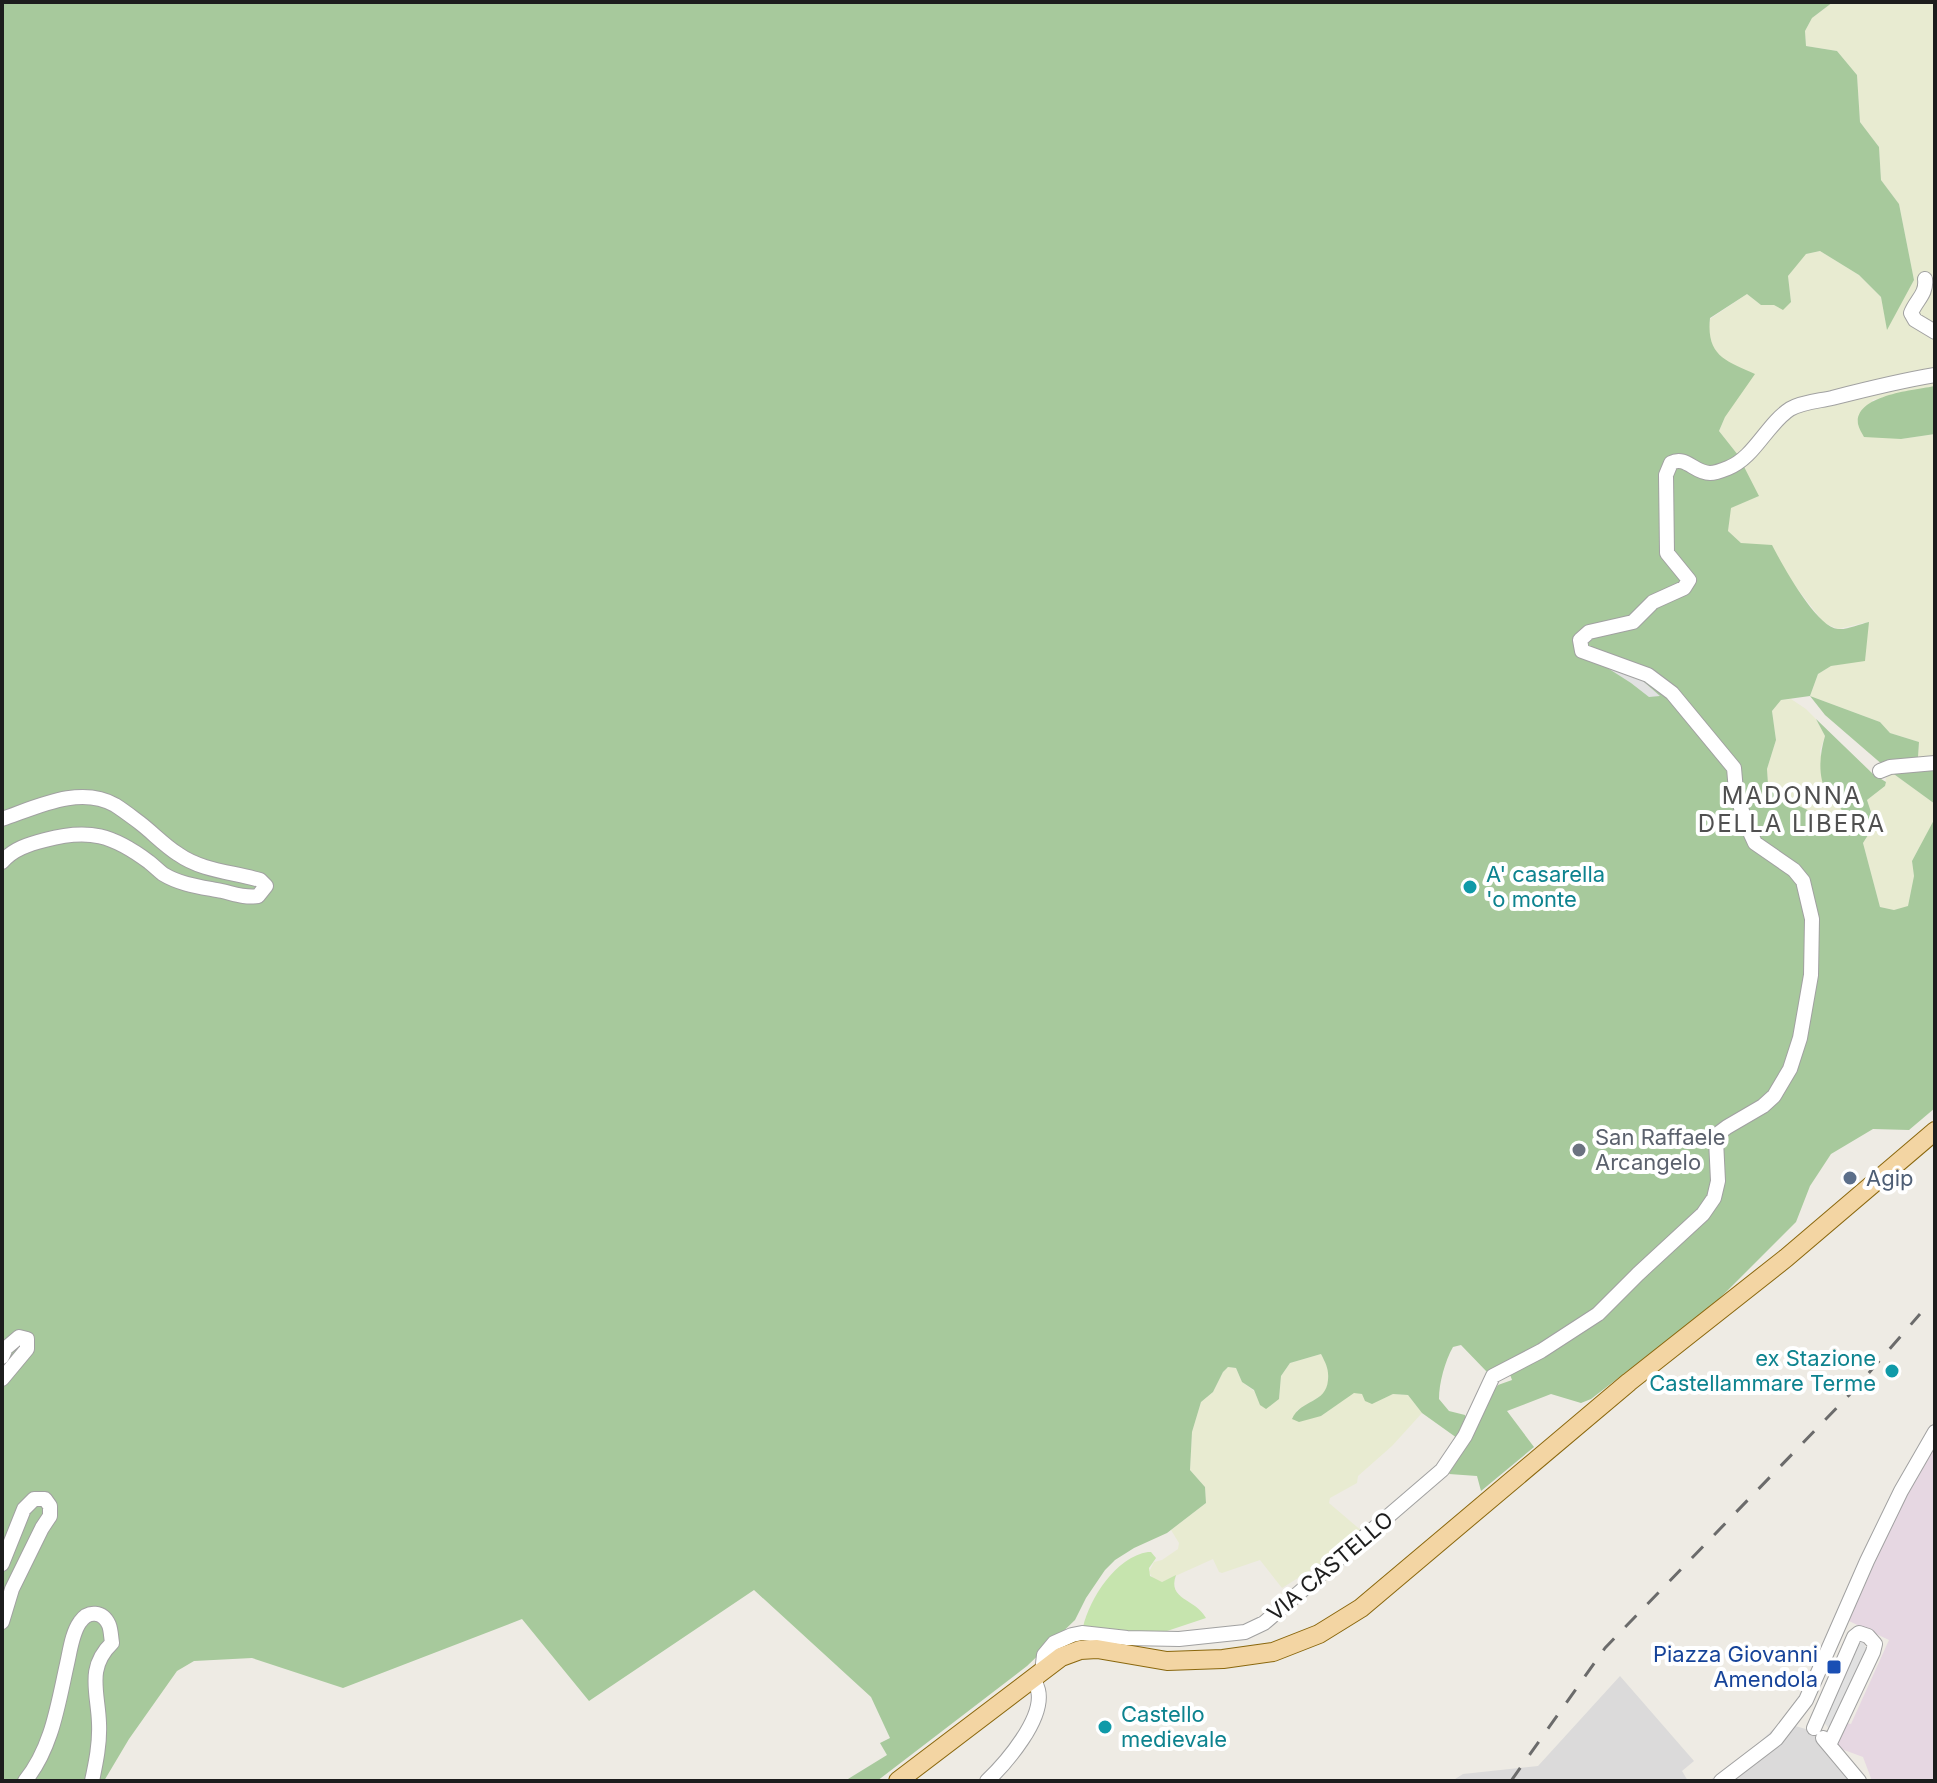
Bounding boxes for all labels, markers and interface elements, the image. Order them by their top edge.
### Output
district label: MADONNA DELLA LIBERA [1698,781,1886,838]
place label: A' casarella 'o monte [1486,861,1605,912]
marker: A' casarella 'o monte [1461,878,1479,896]
place label: San Raffaele Arcangelo [1595,1124,1725,1175]
marker: San Raffaele Arcangelo [1570,1141,1588,1159]
place label: Agip [1866,1165,1913,1191]
marker: Agip [1841,1169,1859,1187]
place label: ex Stazione Castellammare Terme [1649,1345,1876,1396]
marker: ex Stazione Castellammare Terme [1883,1362,1901,1380]
street label: VIA CASTELLO [1262,1506,1398,1626]
place label: Piazza Giovanni Amendola [1653,1641,1818,1692]
marker: Piazza Giovanni Amendola [1825,1658,1843,1676]
place label: Castello medievale [1121,1701,1227,1752]
marker: Castello medievale [1096,1718,1114,1736]

